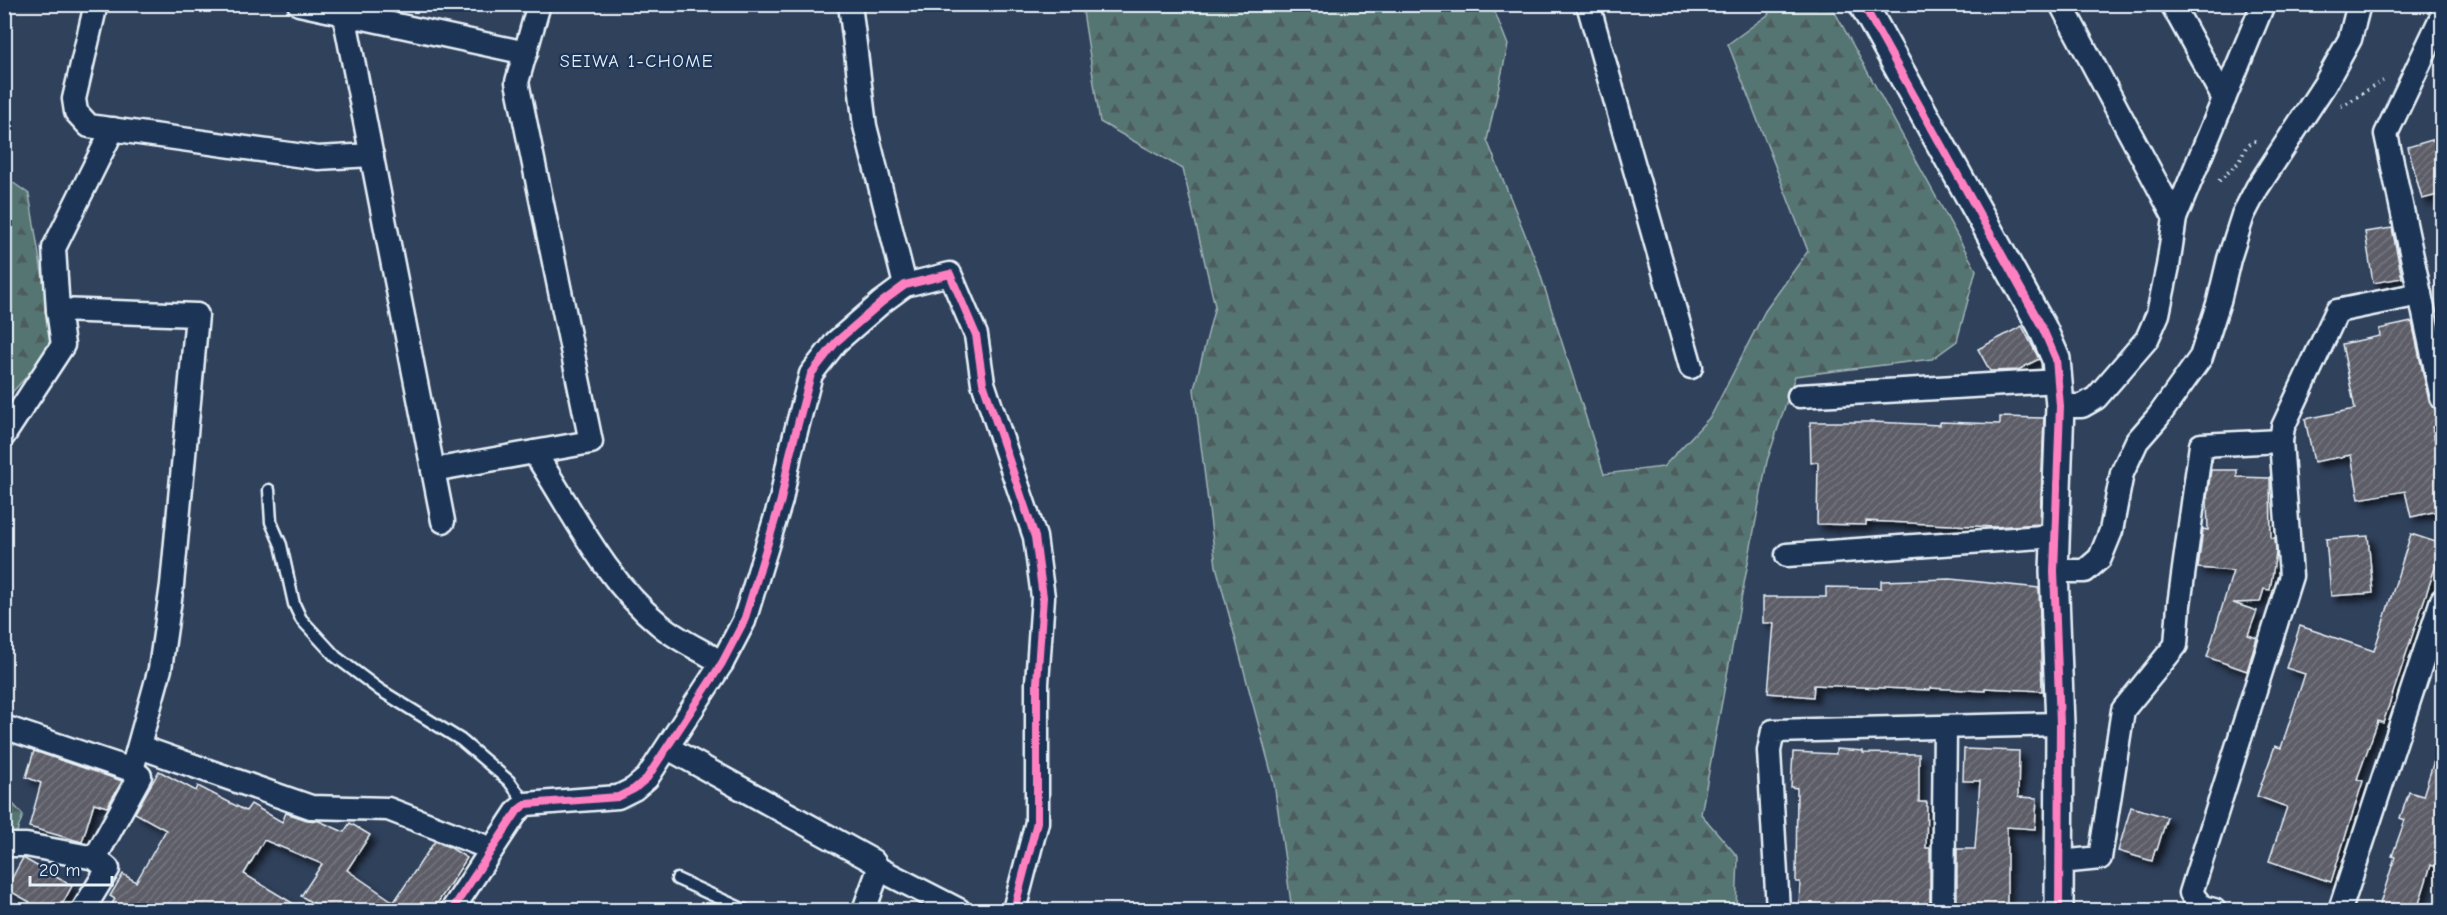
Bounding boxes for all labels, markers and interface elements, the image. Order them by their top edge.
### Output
district label: SEIWA 1-CHOME [560,51,714,72]
scale bar [30,849,112,887]
text: 20 m [39,860,80,881]

